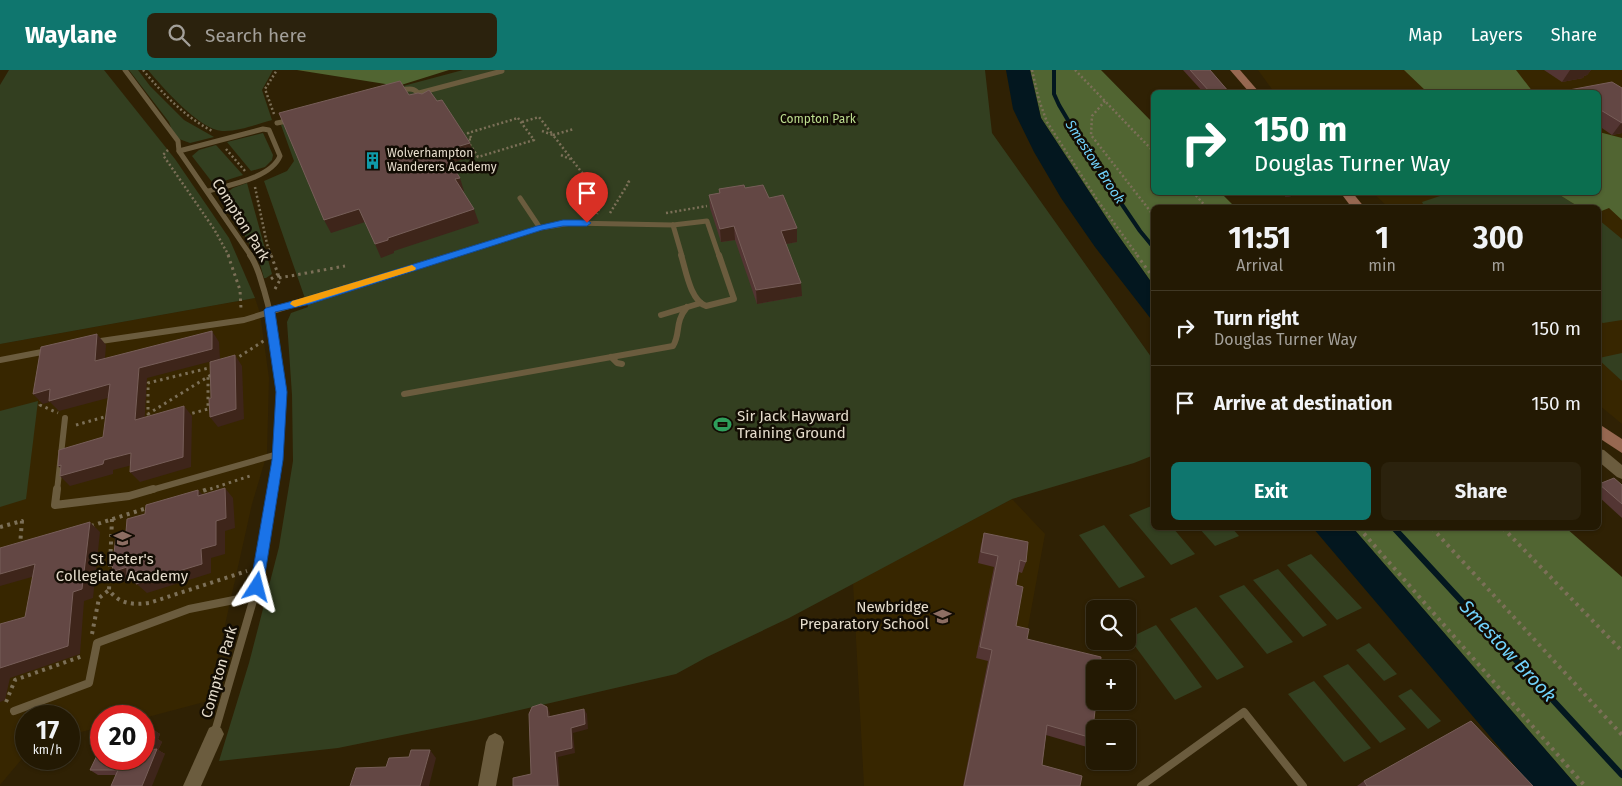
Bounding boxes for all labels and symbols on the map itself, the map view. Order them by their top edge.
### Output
park label: Compton Park [780,112,857,126]
water label: Smestow Brook [1061,116,1129,207]
place label: Wolverhampton Wanderers Academy [387,146,497,174]
building icon: Wolverhampton Wanderers Academy [363,150,383,170]
pin [566,172,608,223]
street label: Compton Park [208,175,274,265]
place label: Sir Jack Hayward Training Ground [737,407,849,442]
sports icon: Sir Jack Hayward Training Ground [713,415,733,435]
school or university icon: St Peter's Collegiate Academy [112,528,132,548]
place label: St Peter's Collegiate Academy [56,550,189,585]
position arrow [230,560,282,612]
water label: Smestow Brook [1454,594,1561,707]
place label: Newbridge Preparatory School [800,598,930,633]
school or university icon: Newbridge Preparatory School [933,606,953,626]
street label: Compton Park [197,624,241,720]
speed limit sign: 20 [90,705,155,770]

